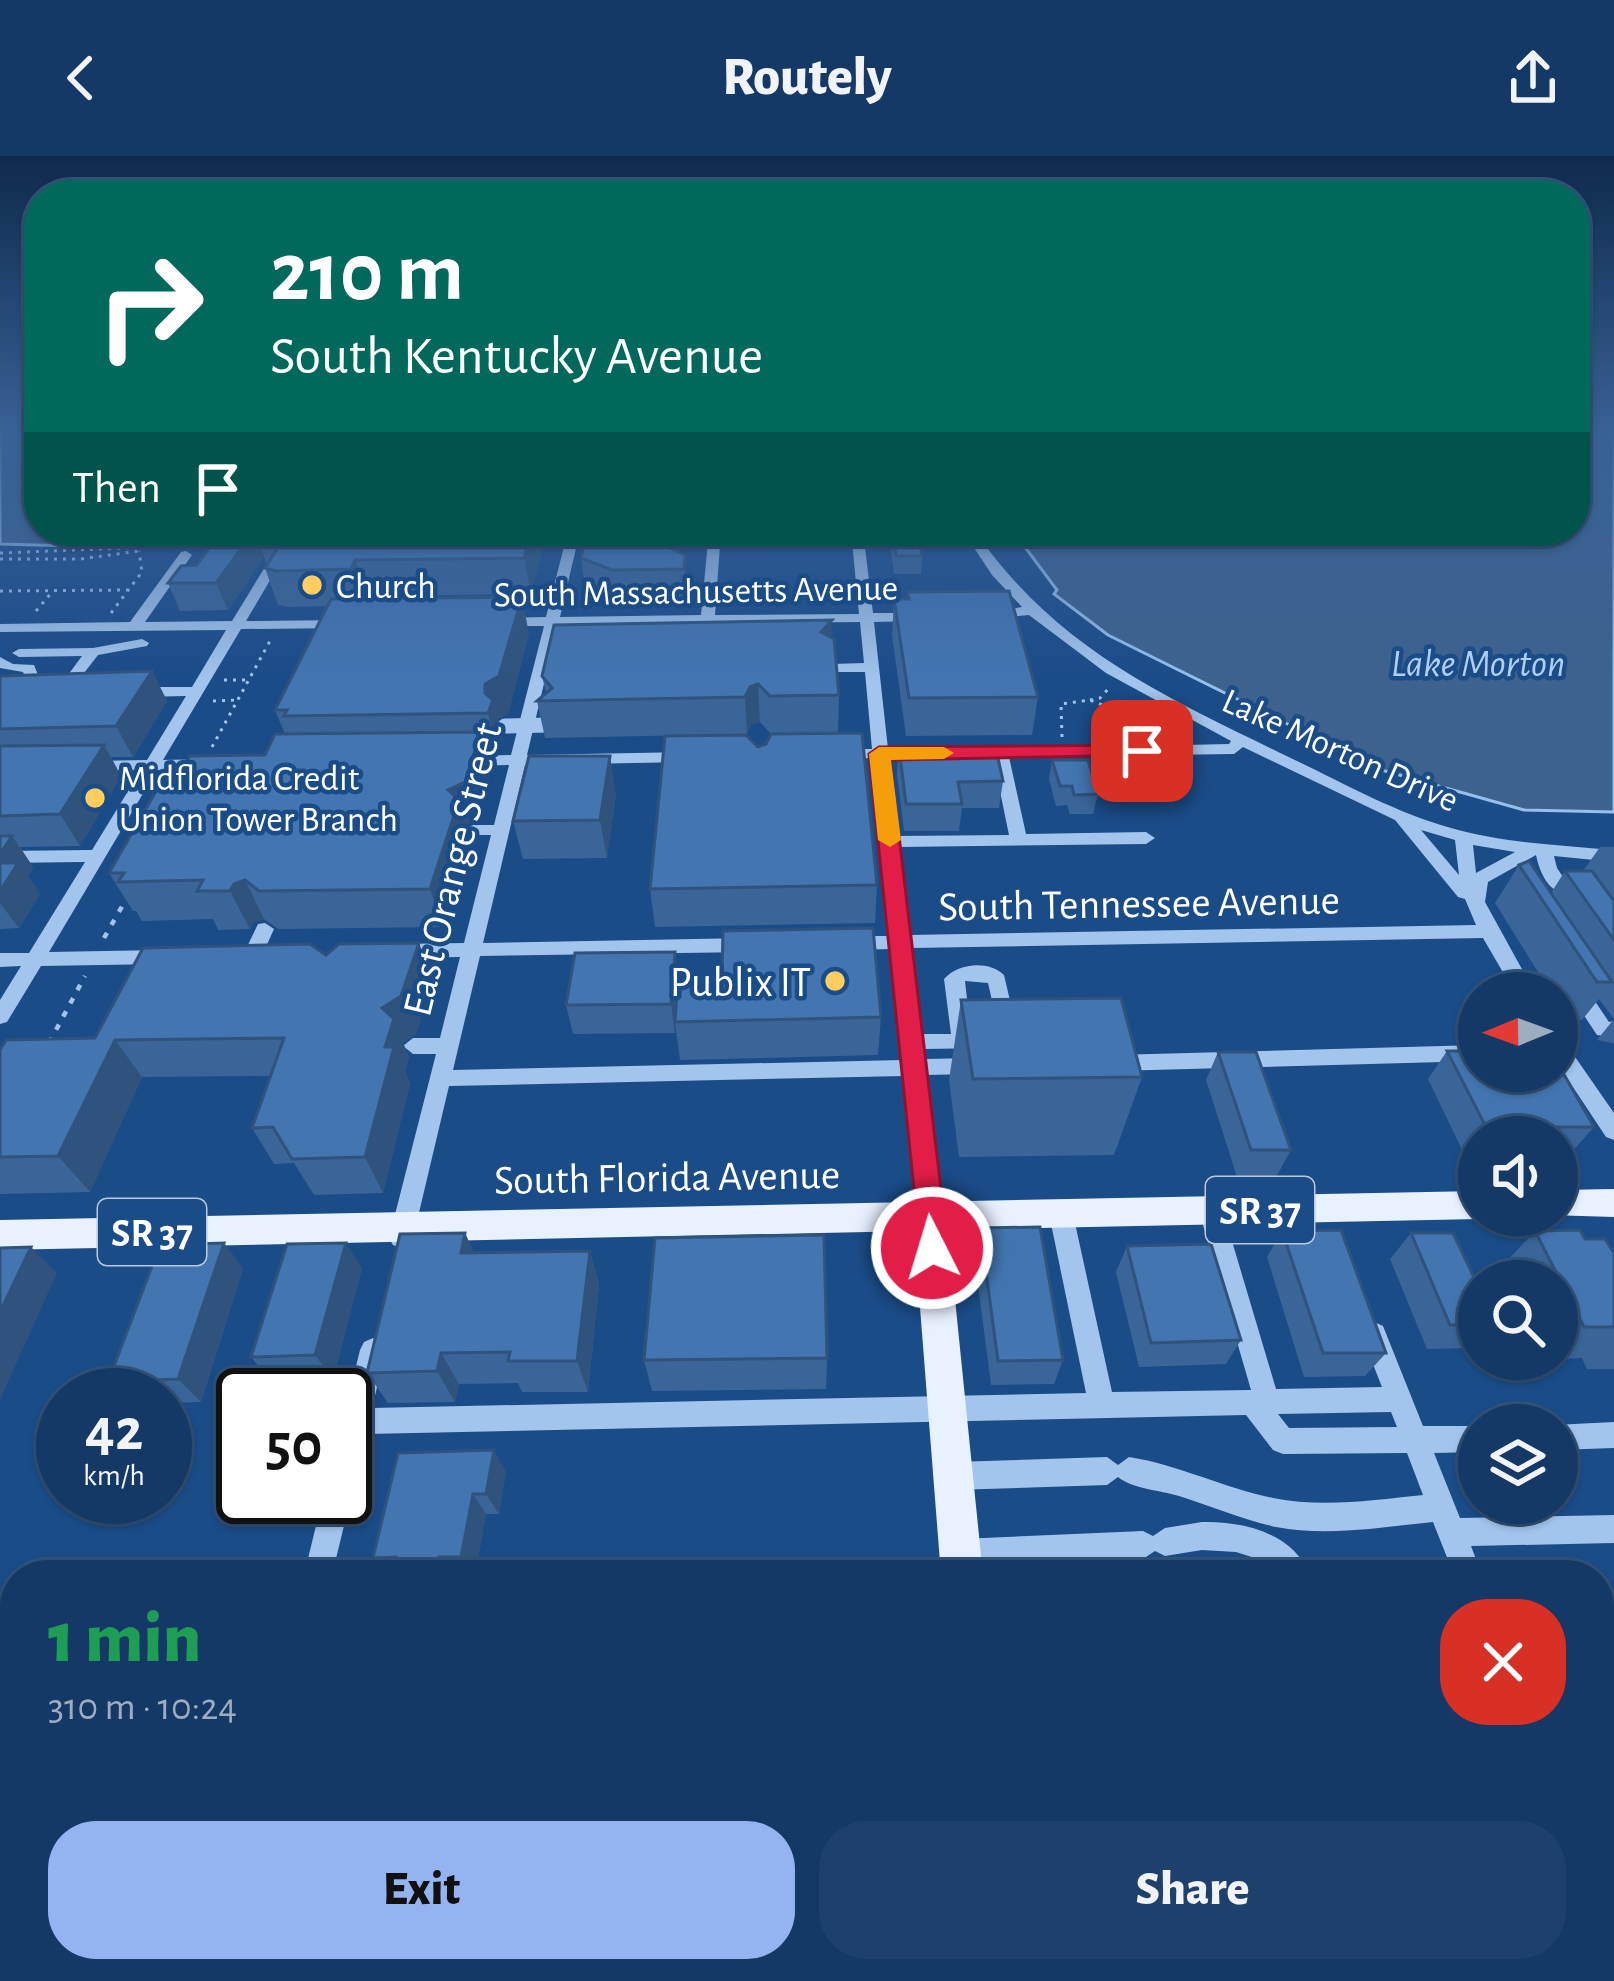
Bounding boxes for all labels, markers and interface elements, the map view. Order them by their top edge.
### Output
icon: back [48,45,114,111]
icon: share [1500,45,1566,111]
text: Routely [722,51,892,105]
icon: right [72,228,228,384]
text: 210 m [270,232,464,316]
text: South Kentucky Avenue [270,330,763,384]
icon: arrive [185,456,251,522]
text: Then [72,466,161,511]
place label: Church [336,569,436,605]
street label: South Massachusetts Avenue [494,570,899,614]
marker: Church [299,572,325,598]
water label: Lake Morton [1391,645,1565,684]
street label: Lake Morton Drive [1217,683,1464,819]
pin [1091,700,1193,802]
street label: East Orange Street [396,718,510,1020]
icon: arrive [1109,718,1175,784]
place label: Midflorida Credit Union Tower Branch [119,761,398,838]
marker: Midflorida Credit Union Tower Branch [82,785,108,811]
street label: South Tennessee Avenue [938,879,1340,929]
place label: Publix IT [670,962,811,1004]
marker: Publix IT [822,968,848,994]
north arrow [1458,972,1578,1092]
map controls [1458,972,1578,1524]
button: sound [1458,1116,1578,1236]
street label: South Florida Avenue [494,1154,840,1202]
road number: SR 37 [1206,1177,1314,1243]
position arrow [869,1185,995,1311]
road number: SR 37 [98,1199,206,1265]
button: search [1458,1260,1578,1380]
speed limit sign: 50 [216,1368,372,1524]
text: 42 [85,1401,143,1461]
button: layers [1458,1404,1578,1524]
text: km/h [83,1461,145,1491]
button: close [1440,1599,1566,1725]
text: 1 min [48,1603,201,1675]
text: 310 m · 10:24 [48,1688,237,1727]
button: Exit [48,1821,795,1959]
button: Share [819,1821,1566,1959]

